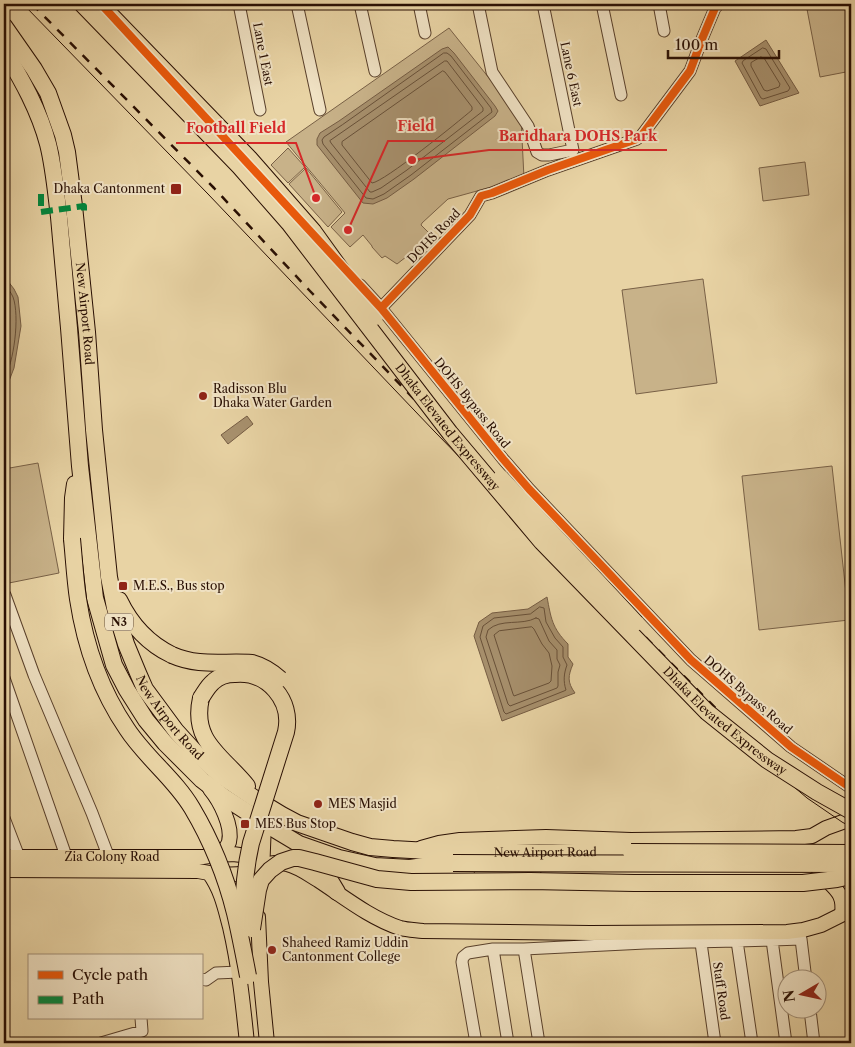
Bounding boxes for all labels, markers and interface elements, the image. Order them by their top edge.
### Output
street label: Lane 1 East [250,21,277,87]
scale bar [668,28,779,60]
text: 100 m [675,35,718,54]
street label: Lane 6 East [557,40,586,108]
callout: Field [388,112,445,141]
callout: Football Field [176,114,296,143]
text: Field [397,117,435,135]
text: Football Field [186,119,287,137]
callout: Baridhara DOHS Park [489,121,667,150]
text: Baridhara DOHS Park [499,127,658,145]
place label: Dhaka Cantonment [54,181,166,196]
marker: Dhaka Cantonment [169,182,183,196]
street label: DOHS Road [404,205,464,266]
street label: New Airport Road [73,262,97,366]
street label: DOHS Bypass Road [431,354,514,452]
street label: Dhaka Elevated Expressway [392,360,504,494]
place label: Radisson Blu Dhaka Water Garden [213,381,332,410]
marker: Radisson Blu Dhaka Water Garden [197,390,209,402]
place label: M.E.S., Bus stop [133,578,225,593]
marker: M.E.S., Bus stop [117,580,129,592]
road number: N3 [105,614,133,630]
street label: DOHS Bypass Road [701,652,796,738]
street label: Dhaka Elevated Expressway [660,663,790,778]
street label: New Airport Road [133,673,207,763]
place label: MES Masjid [328,796,397,811]
marker: MES Masjid [312,798,324,810]
place label: MES Bus Stop [255,816,336,831]
marker: MES Bus Stop [239,818,251,830]
street label: New Airport Road [494,844,597,860]
street label: Zia Colony Road [64,849,160,864]
place label: Shaheed Ramiz Uddin Cantonment College [282,935,409,964]
marker: Shaheed Ramiz Uddin Cantonment College [266,944,278,956]
legend [28,954,202,1020]
street label: Staff Road [710,961,733,1022]
text: Cycle path [72,965,149,984]
north arrow [778,970,828,1020]
text: Path [72,989,105,1008]
text: N [779,989,799,1003]

